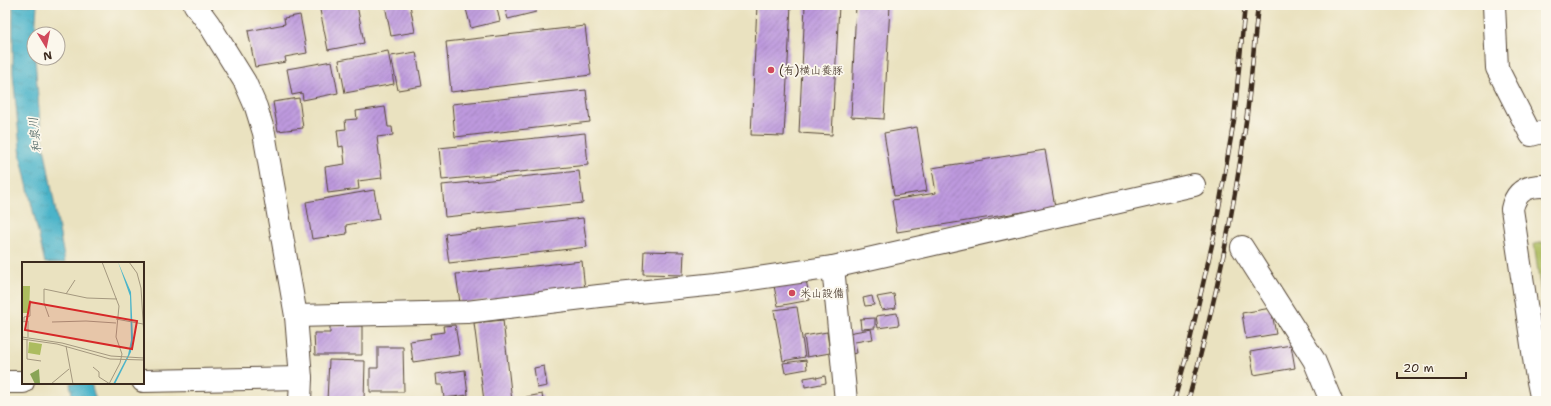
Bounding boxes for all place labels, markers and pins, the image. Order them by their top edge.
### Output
place label: (有)横山養豚 [779,63,843,78]
marker: (有)横山養豚 [766,65,776,75]
place label: 米山設備 [800,286,844,301]
marker: 米山設備 [787,288,797,298]

